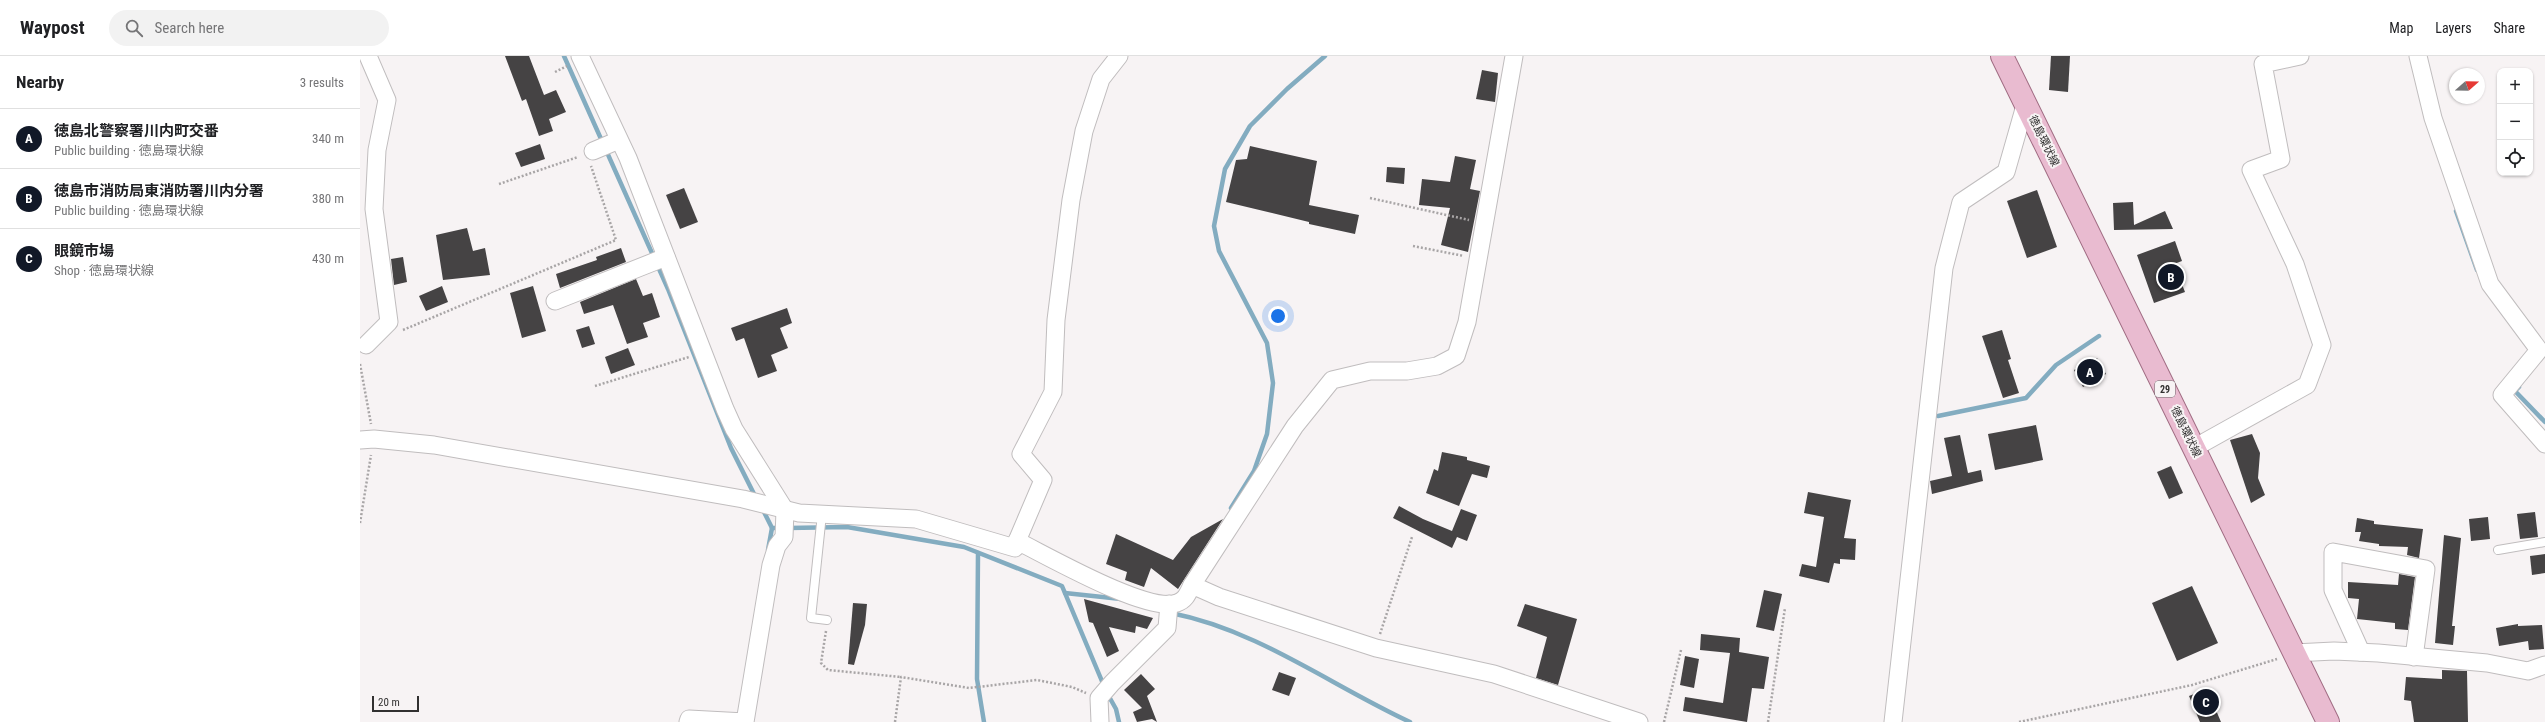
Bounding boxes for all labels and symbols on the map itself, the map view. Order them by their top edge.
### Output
north arrow [2449,68,2485,104]
street label: 徳島環状線 [2026,113,2062,169]
pin: B [2158,262,2184,292]
your location [1268,306,1288,326]
pin: A [2077,357,2103,387]
road number: 29 [2155,381,2175,397]
street label: 徳島環状線 [2168,404,2204,460]
pin: C [2193,687,2219,717]
scale bar [372,694,419,713]

